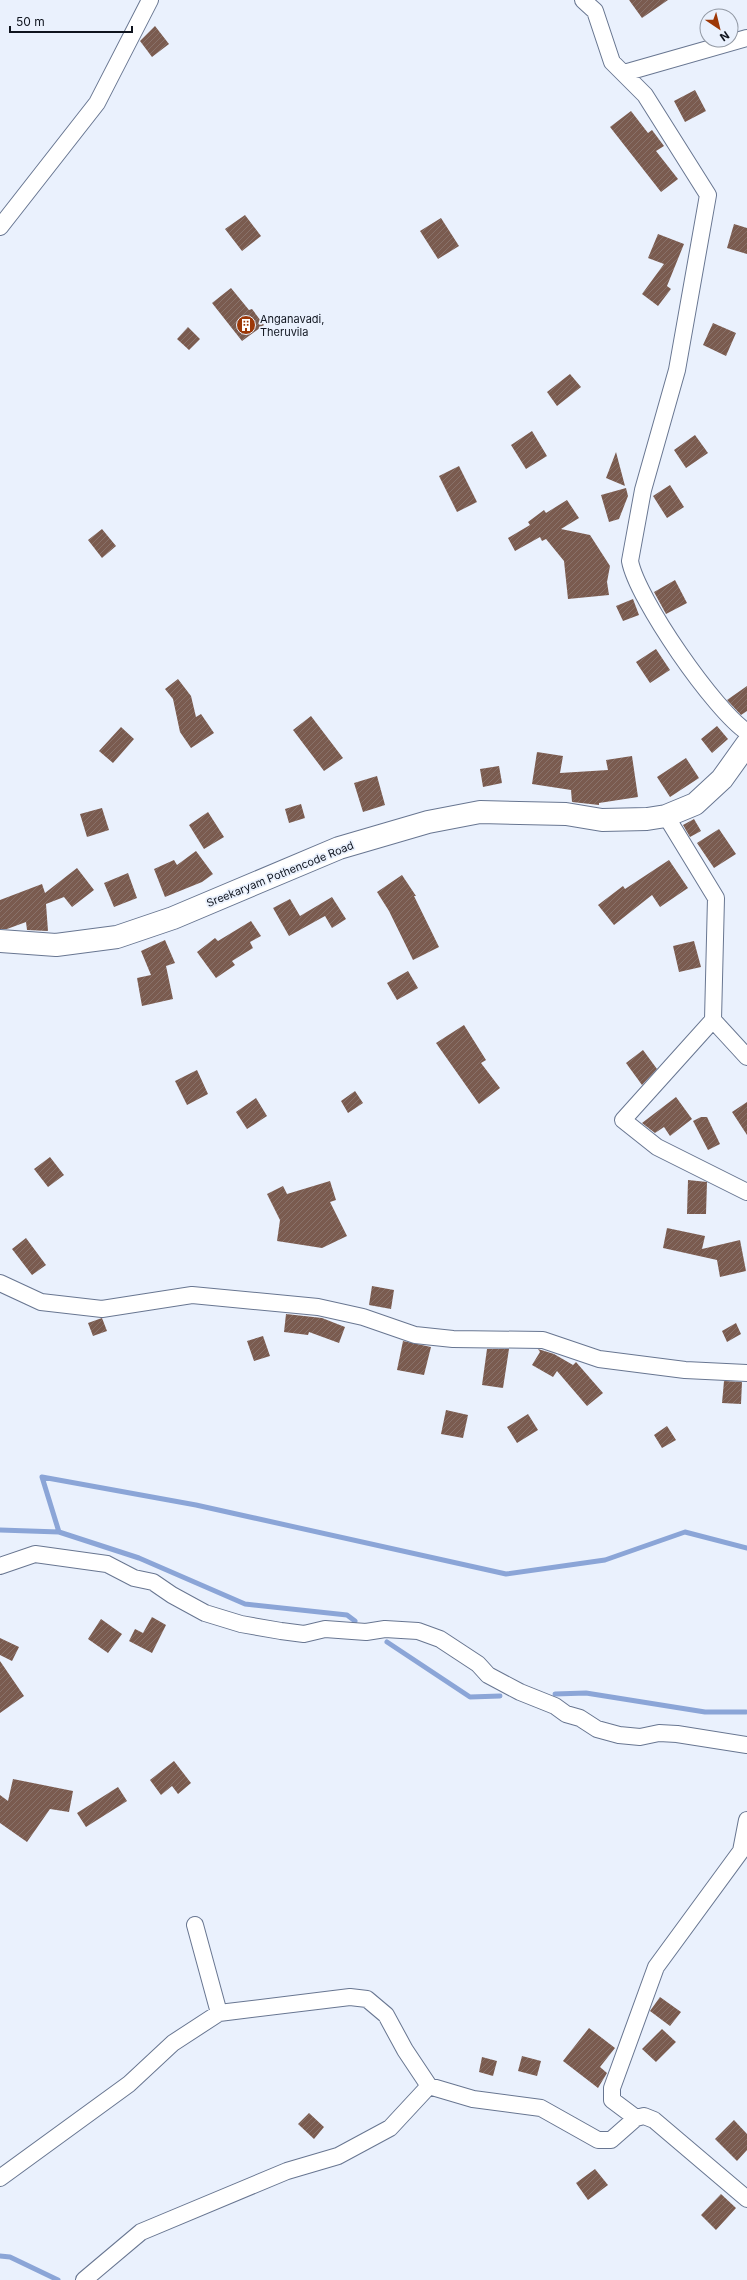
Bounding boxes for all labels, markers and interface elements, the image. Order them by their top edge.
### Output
scale bar [10,8,132,34]
north arrow [699,8,739,48]
text: 50 m [16,14,45,29]
text: N [717,28,732,44]
place label: Anganavadi, Theruvila [260,312,324,339]
building icon: Anganavadi, Theruvila [235,314,257,336]
street label: Sreekaryam Pothencode Road [204,838,356,910]

